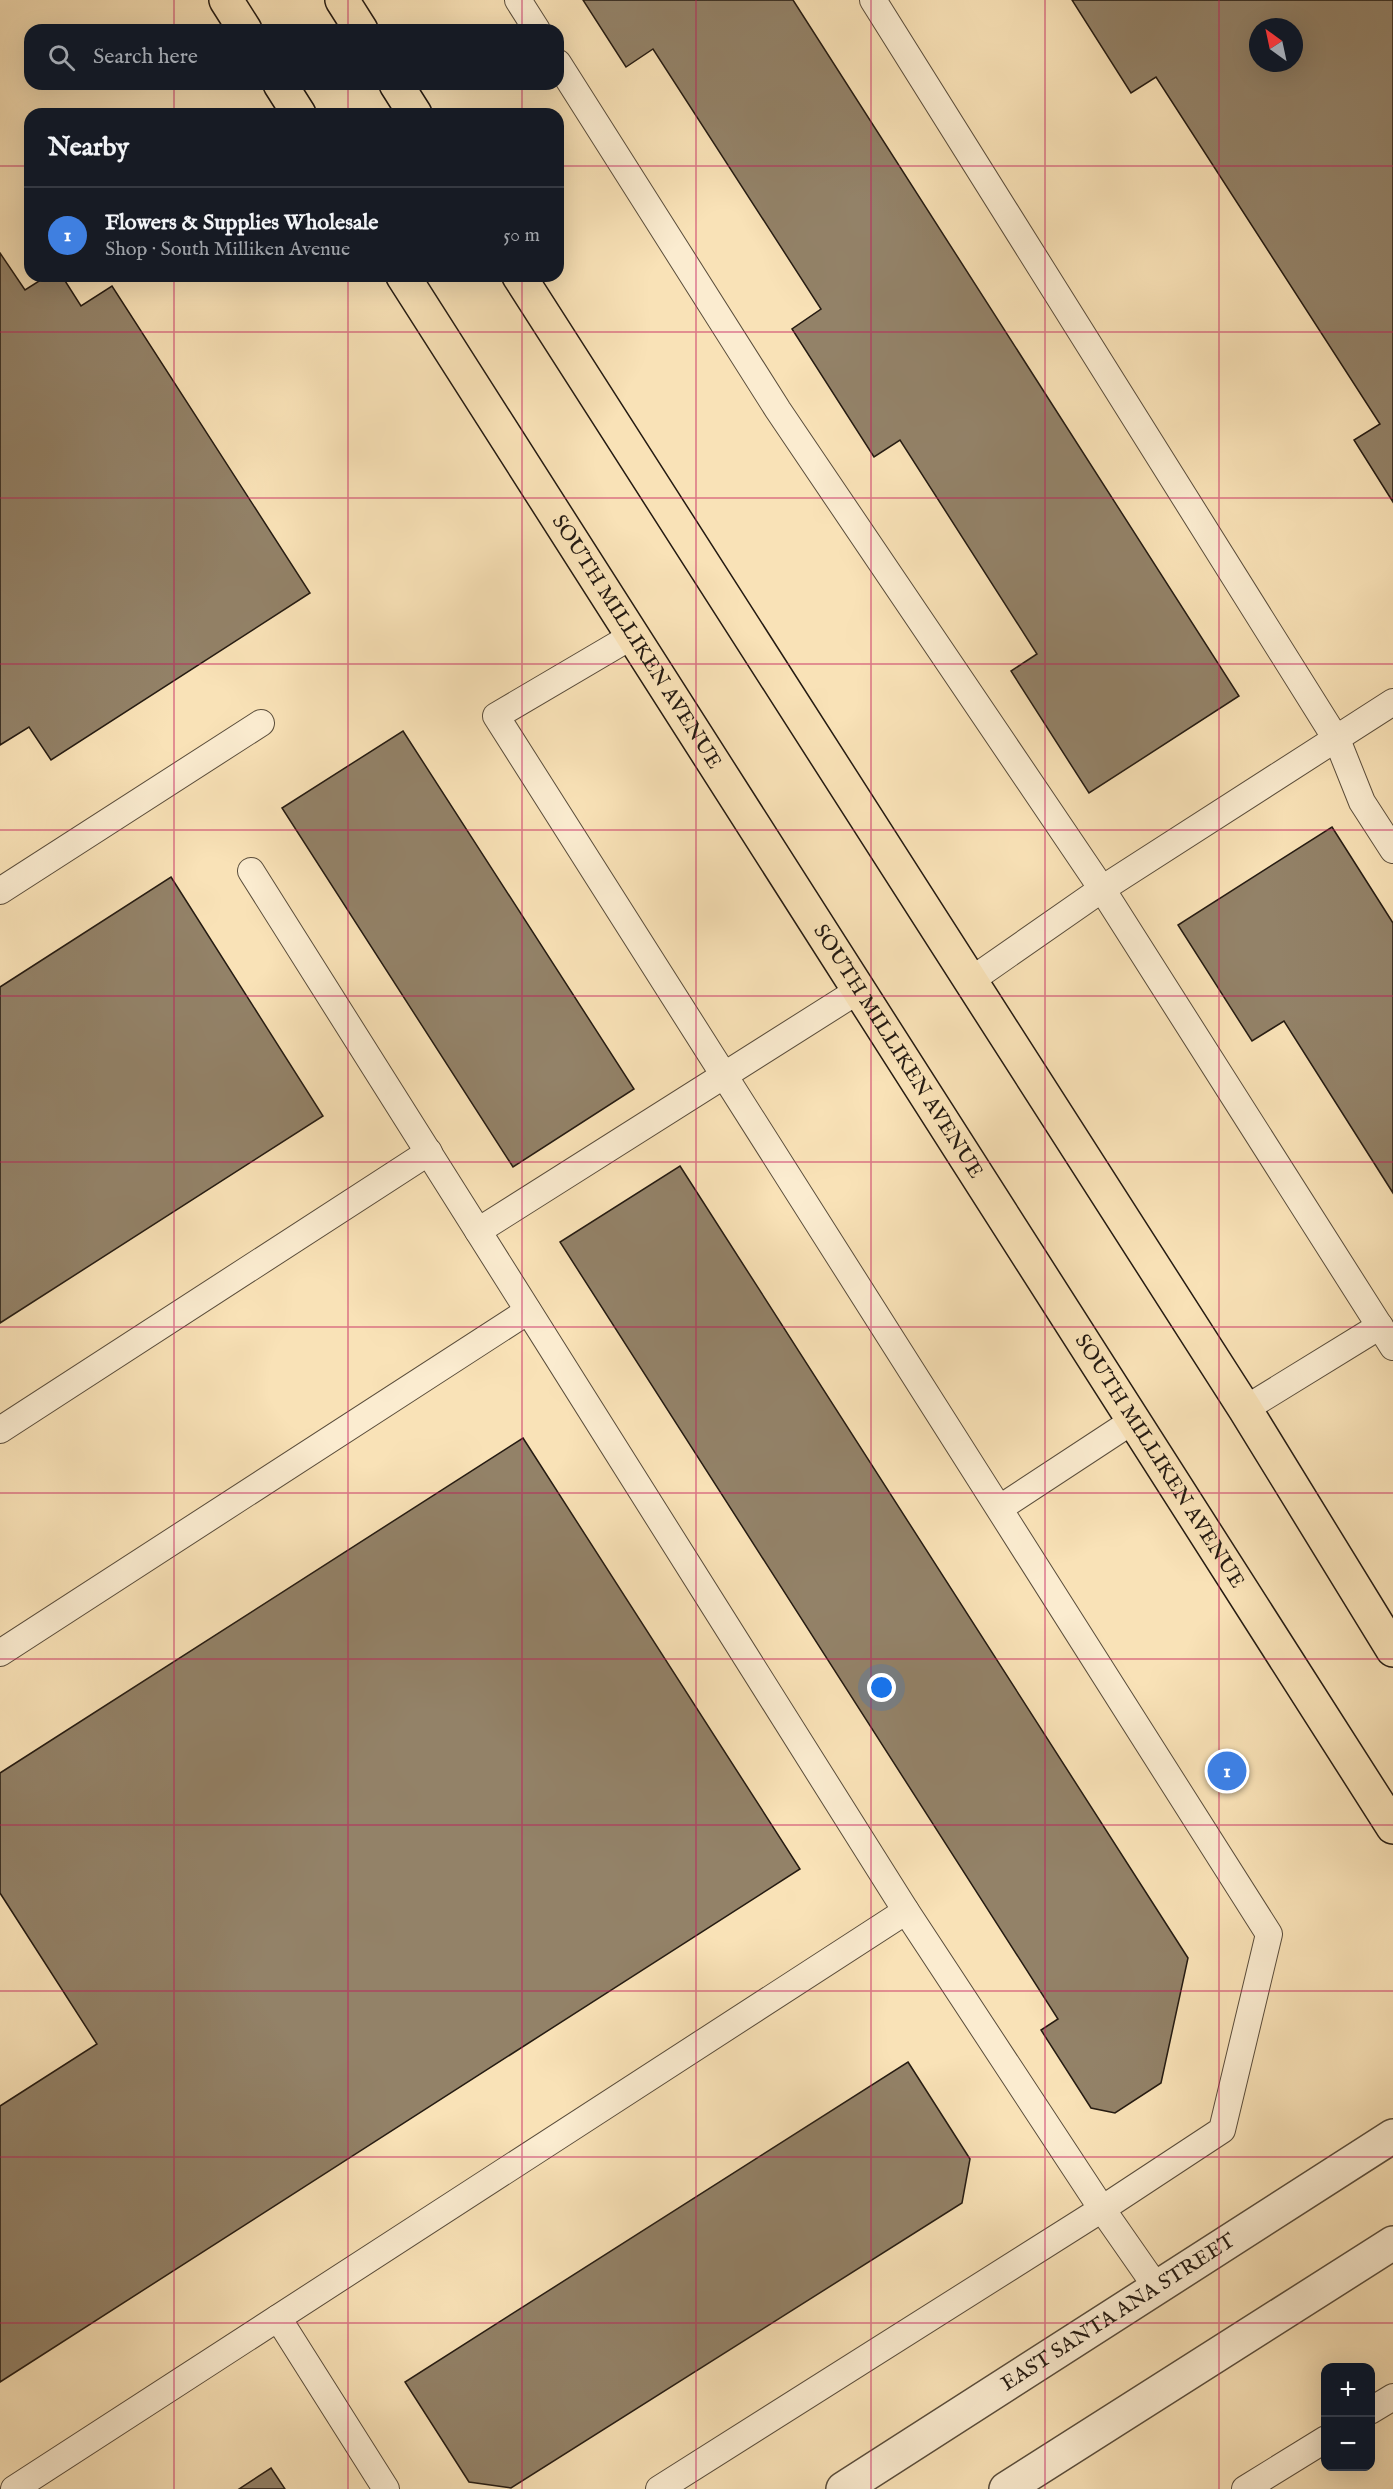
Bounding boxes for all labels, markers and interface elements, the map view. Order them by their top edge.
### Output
north arrow [1249,18,1303,72]
search box [24,24,564,90]
icon: search [45,41,78,74]
text: Search here [93,43,198,71]
text: Nearby [48,131,129,164]
text: Flowers & Supplies Wholesale [105,209,378,237]
text: 1 [64,223,71,248]
text: 50 m [503,223,540,248]
text: Shop · South Milliken Avenue [105,237,350,262]
street label: SOUTH MILLIKEN AVENUE [545,510,728,774]
street label: SOUTH MILLIKEN AVENUE [807,919,989,1184]
street label: SOUTH MILLIKEN AVENUE [1068,1329,1251,1593]
your location [867,1673,896,1702]
pin: 1 [1208,1748,1246,1794]
street label: EAST SANTA ANA STREET [996,2227,1241,2398]
map controls [1321,2363,1375,2471]
button: + [1321,2363,1375,2417]
button: − [1321,2417,1375,2471]

